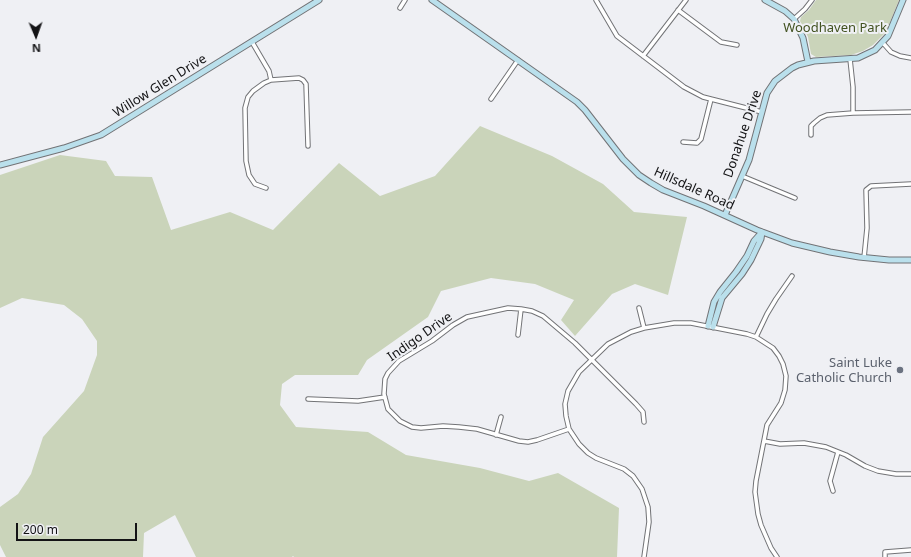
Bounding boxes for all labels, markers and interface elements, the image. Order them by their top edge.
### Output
north arrow [16,16,56,56]
park label: Woodhaven Park [783,20,887,36]
text: N [32,41,41,56]
street label: Willow Glen Drive [110,51,210,121]
street label: Donahue Drive [721,88,765,180]
street label: Hillsdale Road [651,164,737,214]
street label: Indigo Drive [385,309,455,365]
place label: Saint Luke Catholic Church [796,355,892,386]
marker: Saint Luke Catholic Church [895,365,905,375]
scale bar [18,515,139,541]
text: 200 m [23,521,58,538]

